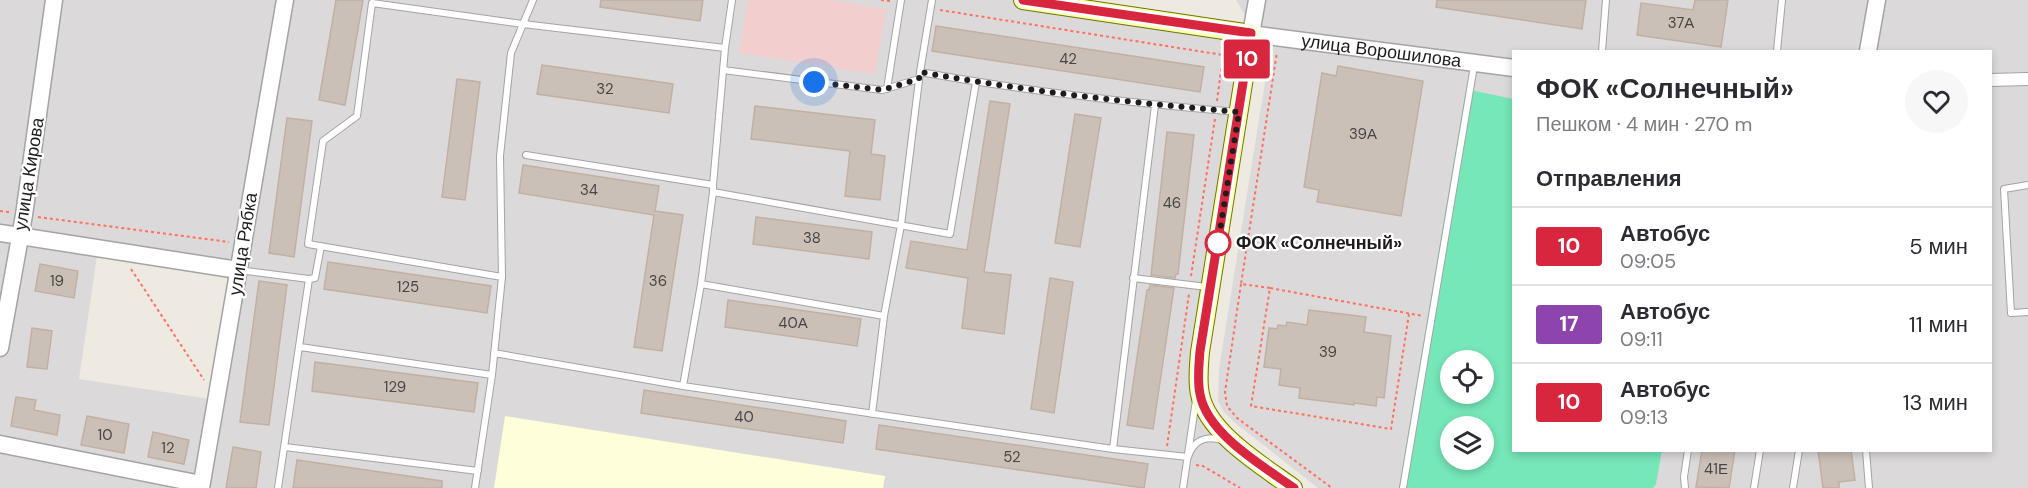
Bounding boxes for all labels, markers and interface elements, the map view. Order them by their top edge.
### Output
house number: 37А [1668,13,1694,33]
street label: улица Ворошилова [1300,29,1464,73]
line badge: 10 [1220,40,1274,78]
text: 10 [1236,45,1258,73]
house number: 42 [1059,49,1077,69]
your location [799,67,829,97]
text: ФОК «Солнечный» [1536,70,1794,107]
button: heart [1905,70,1968,133]
house number: 32 [596,79,614,99]
text: Пешком · 4 мин · 270 m [1536,111,1752,137]
street label: улица Кирова [8,115,50,232]
house number: 39А [1349,124,1377,144]
text: Отправления [1536,164,1682,193]
house number: 34 [580,180,598,200]
street label: улица Рябка [223,190,263,297]
house number: 46 [1163,193,1181,213]
text: Автобус [1620,219,1710,248]
house number: 38 [803,228,821,248]
marker: ФОК «Солнечный» [1205,230,1231,256]
place label: ФОК «Солнечный» [1236,231,1402,255]
text: 10 [1558,232,1580,260]
text: 5 мин [1909,232,1968,261]
text: 09:05 [1620,248,1676,274]
house number: 19 [50,271,64,291]
house number: 36 [649,271,667,291]
house number: 125 [397,277,419,297]
text: Автобус [1620,297,1710,326]
text: 17 [1560,310,1578,338]
text: 11 мин [1909,310,1968,339]
house number: 40А [778,313,808,333]
text: 09:11 [1620,326,1663,352]
house number: 39 [1319,342,1337,362]
map controls [1440,350,1494,470]
button: locate [1440,350,1494,404]
text: Автобус [1620,375,1710,404]
house number: 129 [384,377,406,397]
text: 10 [1558,388,1580,416]
text: 13 мин [1903,388,1968,417]
text: 09:13 [1620,404,1668,430]
house number: 40 [734,407,754,427]
button: layers [1440,416,1494,470]
house number: 10 [98,425,112,445]
house number: 12 [161,438,175,458]
house number: 52 [1003,447,1021,467]
house number: 41Е [1704,459,1728,479]

